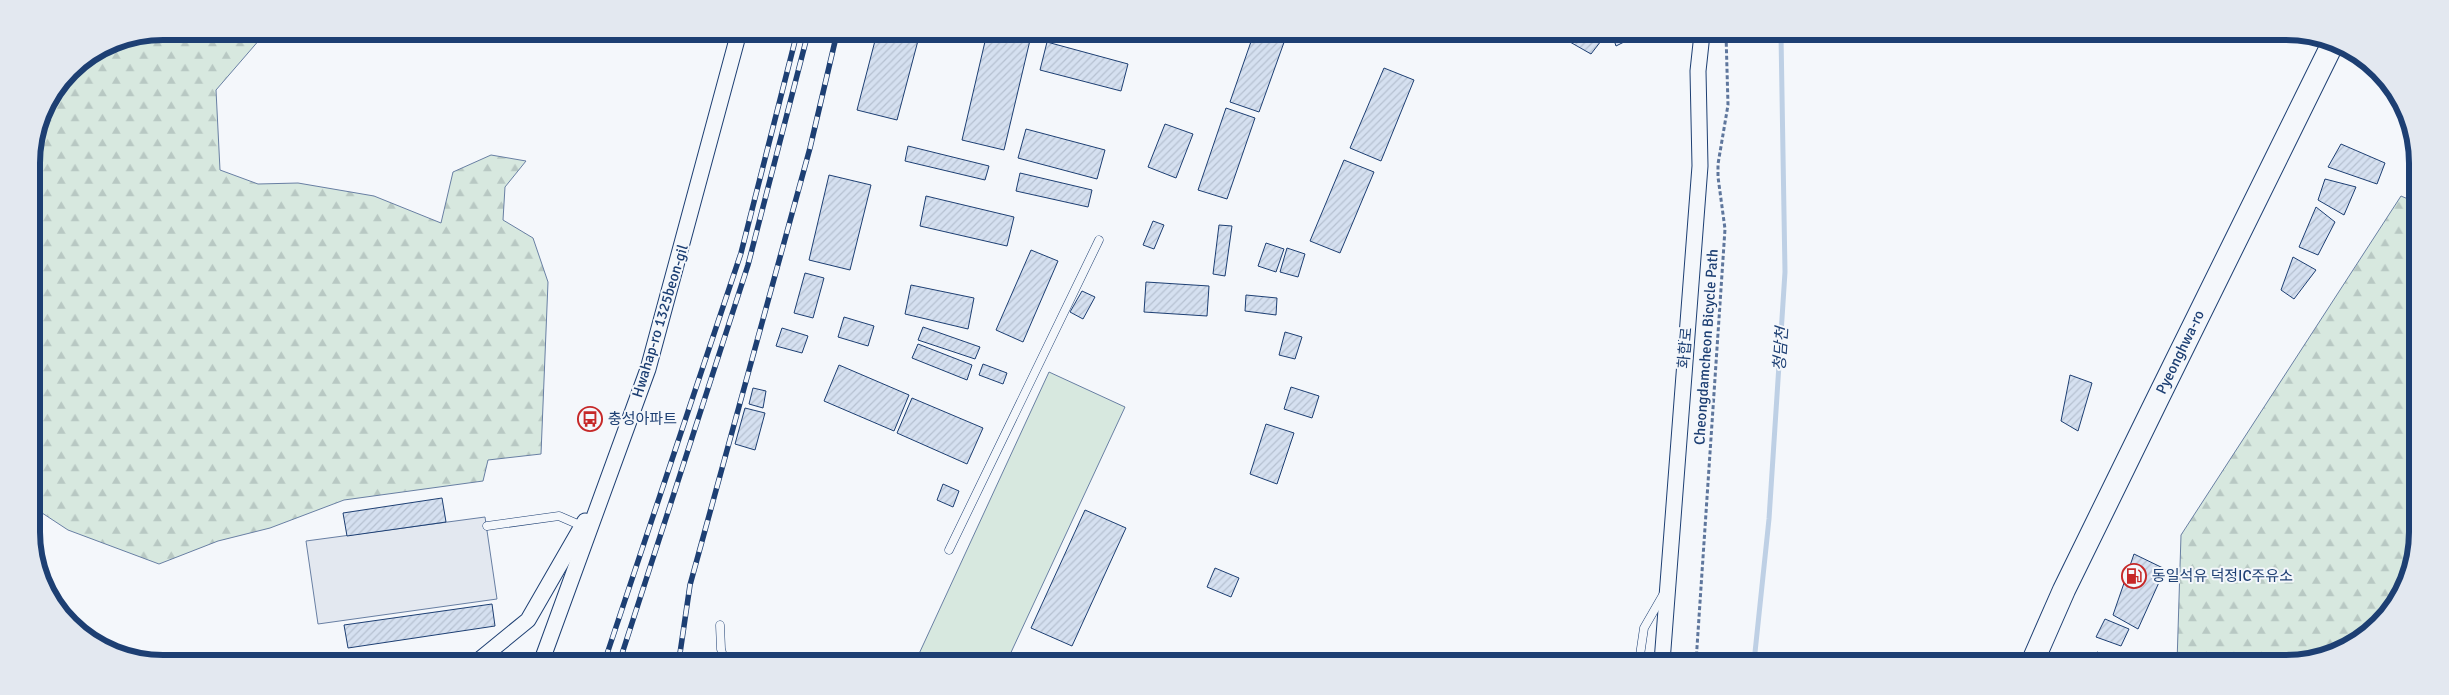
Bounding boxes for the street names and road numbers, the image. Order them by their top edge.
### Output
street label: Hwahap-ro 1325beon-gil [628,242,692,400]
street label: Cheongdamcheon Bicycle Path [1690,248,1722,446]
street label: Pyeonghwa-ro [2152,307,2208,397]
street label: 화합로 [1674,327,1696,369]

